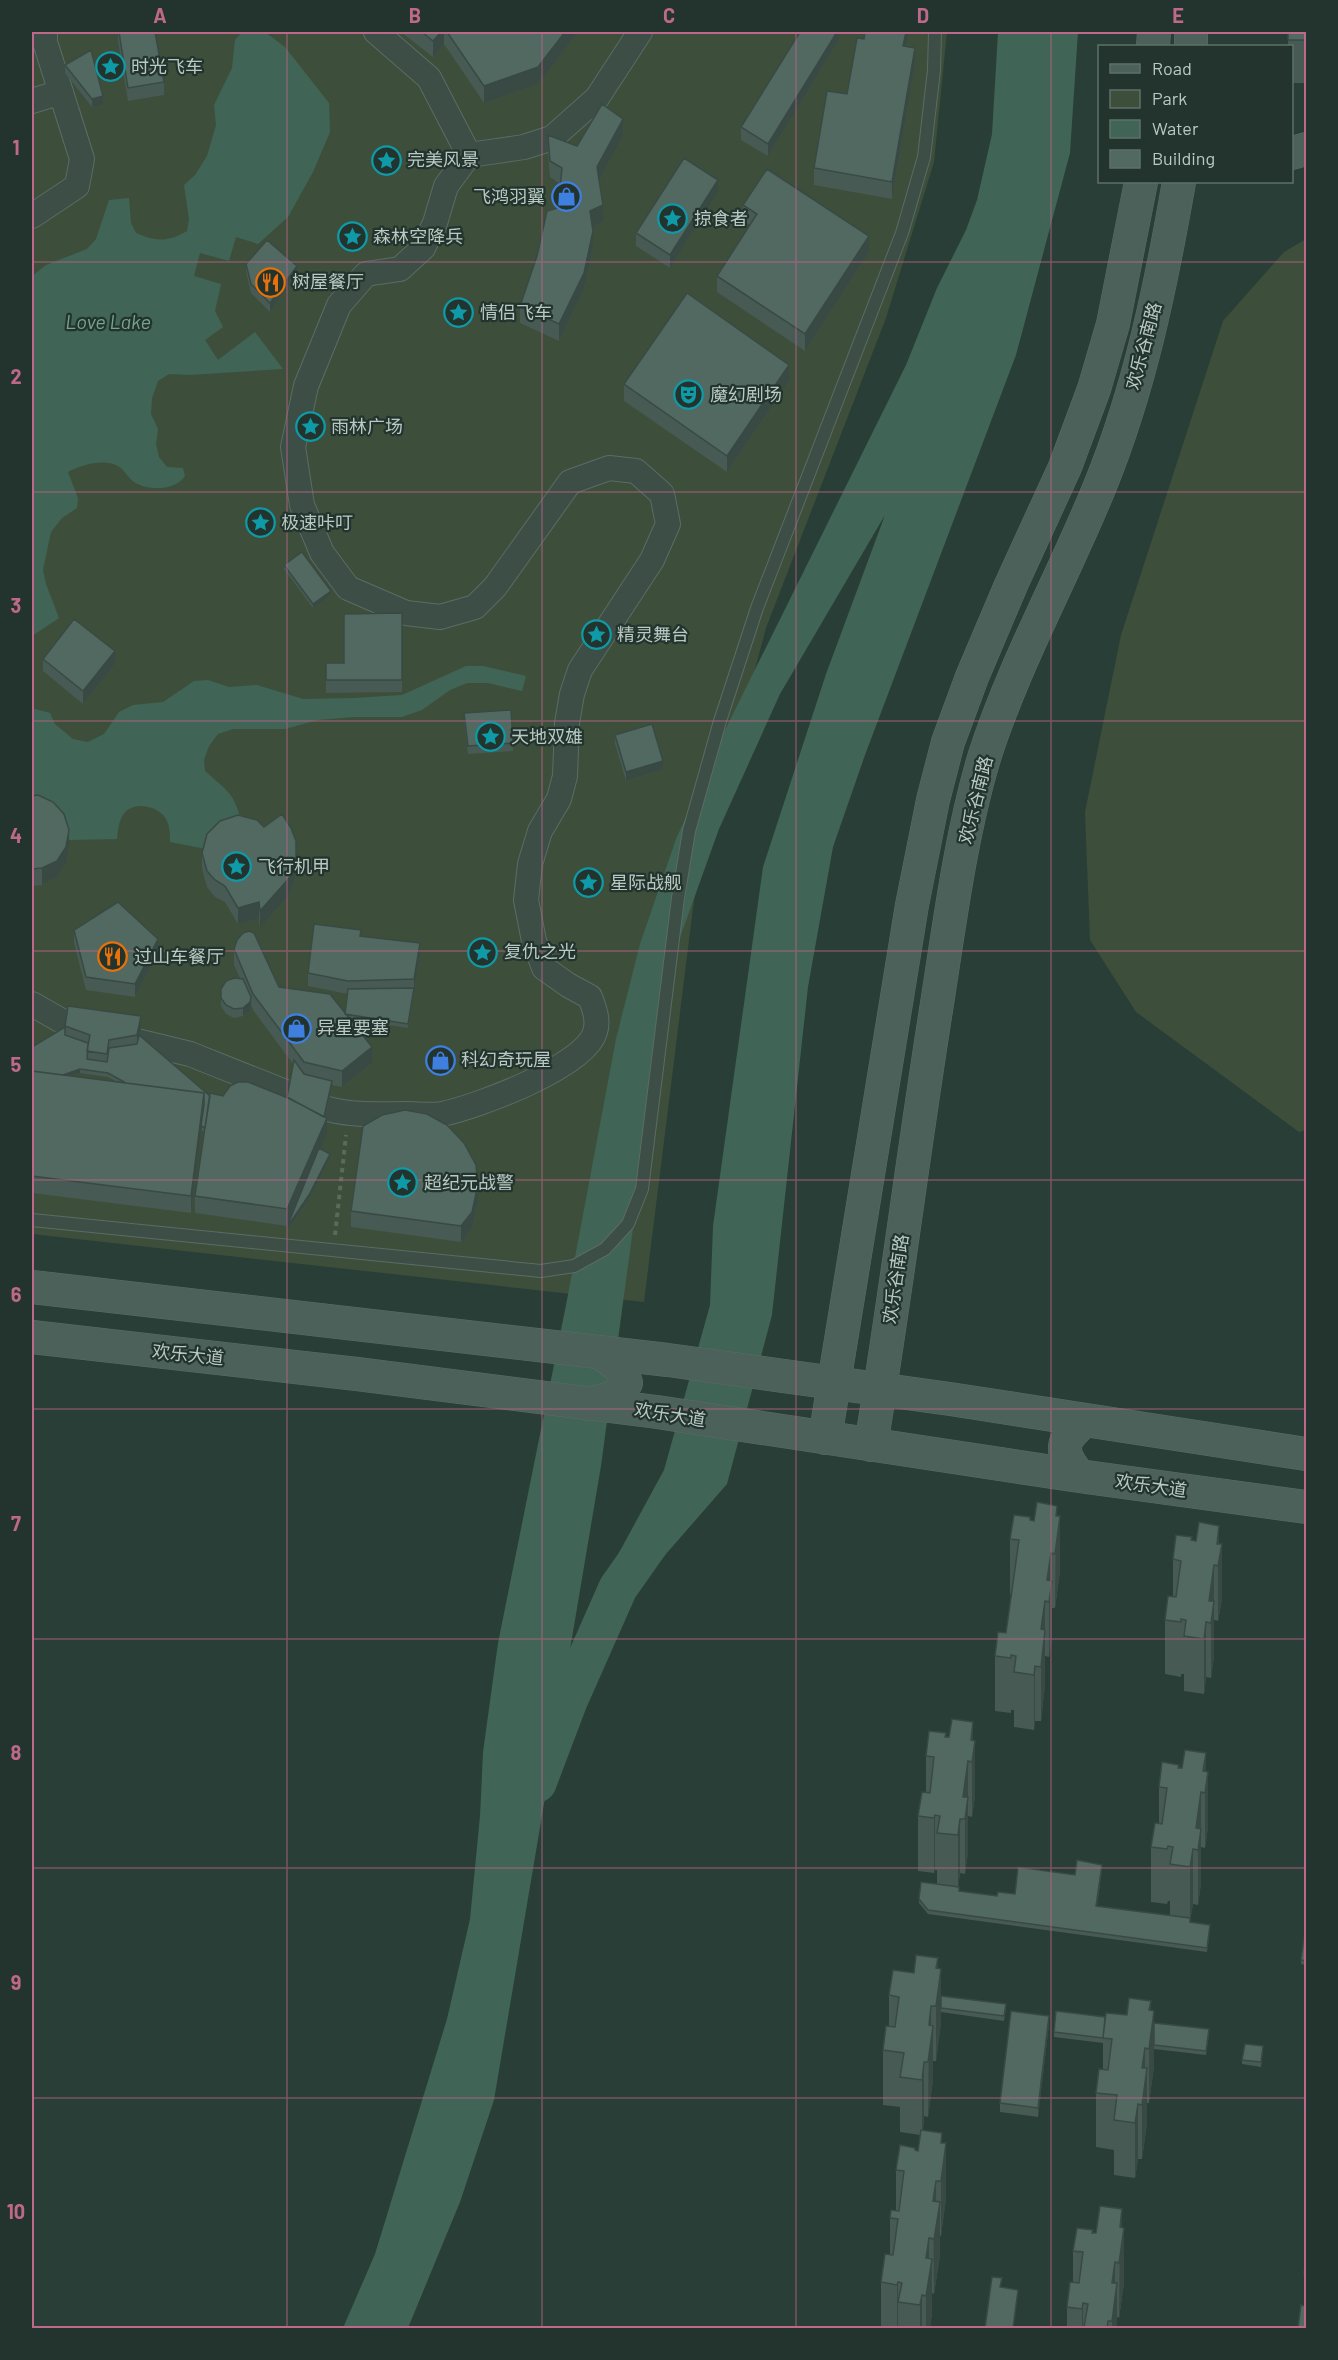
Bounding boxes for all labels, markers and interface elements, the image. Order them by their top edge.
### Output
text: A [153,3,167,27]
text: B [409,3,421,27]
text: C [663,3,675,27]
text: D [917,3,929,27]
text: E [1172,3,1184,27]
legend [1098,45,1293,183]
place icon: 时光飞车 [94,51,126,83]
place label: 时光飞车 [131,55,203,77]
text: Road [1152,57,1192,79]
text: Park [1152,87,1187,109]
text: Water [1152,117,1199,139]
text: 1 [12,135,20,159]
place icon: 完美风景 [370,144,402,176]
text: Building [1152,147,1215,169]
place label: 完美风景 [407,148,479,170]
shop icon: 飞鸿羽翼 [550,181,582,213]
place label: 飞鸿羽翼 [473,185,545,207]
place icon: 掠食者 [657,203,689,235]
place label: 掠食者 [694,207,748,229]
place icon: 森林空降兵 [336,221,368,253]
place label: 森林空降兵 [373,225,463,247]
restaurant icon: 树屋餐厅 [255,266,287,298]
place label: 树屋餐厅 [292,270,364,292]
place icon: 情侣飞车 [443,297,475,329]
street label: 欢乐谷南路 [1121,299,1165,392]
place label: 情侣飞车 [480,301,552,323]
water label: Love Lake [65,309,151,333]
text: 2 [10,364,22,388]
theatre icon: 魔幻剧场 [673,379,705,411]
place label: 魔幻剧场 [710,383,782,405]
place icon: 雨林广场 [294,411,326,443]
place label: 雨林广场 [331,415,403,437]
place icon: 极速咔叮 [244,507,276,539]
place label: 极速咔叮 [281,511,353,533]
text: 3 [11,593,21,617]
place icon: 精灵舞台 [580,619,612,651]
place label: 精灵舞台 [617,623,689,645]
place icon: 天地双雄 [474,721,506,753]
place label: 天地双雄 [511,725,583,747]
street label: 欢乐谷南路 [953,753,997,846]
text: 4 [10,823,22,847]
place icon: 飞行机甲 [221,851,253,883]
place label: 飞行机甲 [258,855,330,877]
place icon: 星际战舰 [573,867,605,899]
place label: 星际战舰 [610,871,682,893]
place icon: 复仇之光 [467,936,499,968]
place label: 复仇之光 [504,940,576,962]
restaurant icon: 过山车餐厅 [97,941,129,973]
place label: 过山车餐厅 [134,945,224,967]
shop icon: 异星要塞 [280,1012,312,1044]
place label: 异星要塞 [317,1016,389,1038]
shop icon: 科幻奇玩屋 [424,1044,456,1076]
place label: 科幻奇玩屋 [461,1048,551,1070]
text: 5 [11,1052,22,1076]
place icon: 超纪元战警 [387,1167,419,1199]
place label: 超纪元战警 [424,1171,514,1193]
street label: 欢乐谷南路 [878,1233,912,1325]
text: 6 [11,1282,22,1306]
street label: 欢乐大道 [151,1339,225,1369]
street label: 欢乐大道 [633,1398,707,1431]
street label: 欢乐大道 [1114,1469,1188,1501]
text: 7 [11,1511,21,1535]
text: 8 [11,1740,22,1764]
text: 9 [11,1970,21,1994]
text: 10 [7,2199,25,2223]

